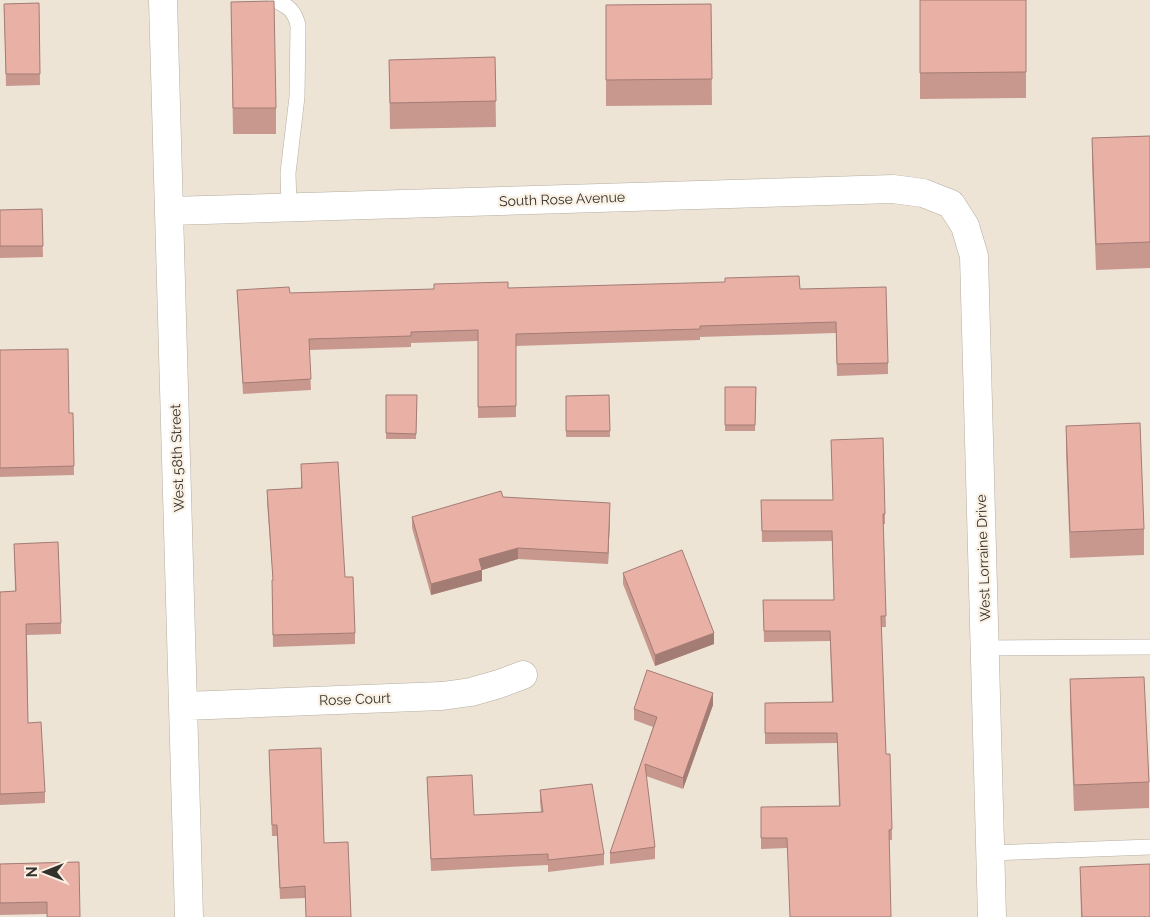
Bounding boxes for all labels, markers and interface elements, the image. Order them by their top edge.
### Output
street label: South Rose Avenue [499,189,625,209]
street label: West 58th Street [167,403,187,512]
street label: West Lorraine Drive [973,494,993,622]
street label: Rose Court [319,690,391,708]
north arrow [20,847,70,897]
text: N [24,867,40,877]

